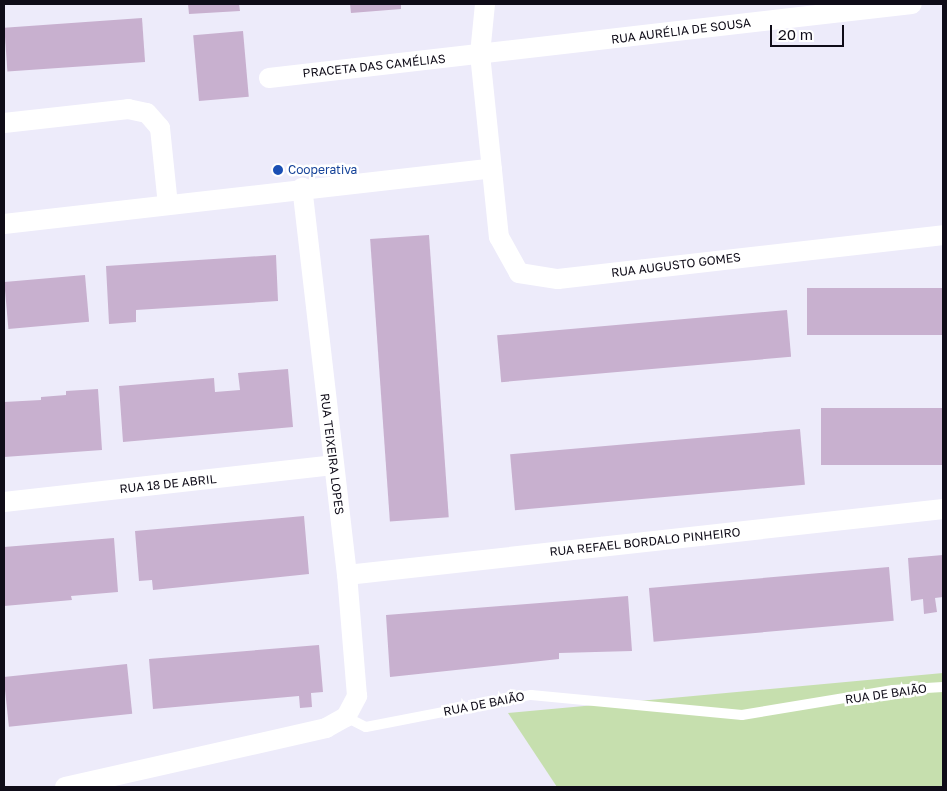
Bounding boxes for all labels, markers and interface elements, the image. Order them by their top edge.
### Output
street label: RUA AURÉLIA DE SOUSA [610,15,752,47]
scale bar [772,15,846,47]
text: 20 m [778,25,813,43]
street label: PRACETA DAS CAMÉLIAS [302,51,446,81]
place label: Cooperativa [288,163,357,177]
marker: Cooperativa [272,164,284,176]
street label: RUA AUGUSTO GOMES [610,250,742,280]
street label: RUA TEIXEIRA LOPES [317,392,347,516]
street label: RUA 18 DE ABRIL [119,472,217,496]
street label: RUA REFAEL BORDALO PINHEIRO [549,525,741,559]
street label: RUA DE BAIÃO [844,681,928,707]
street label: RUA DE BAIÃO [442,689,526,719]

